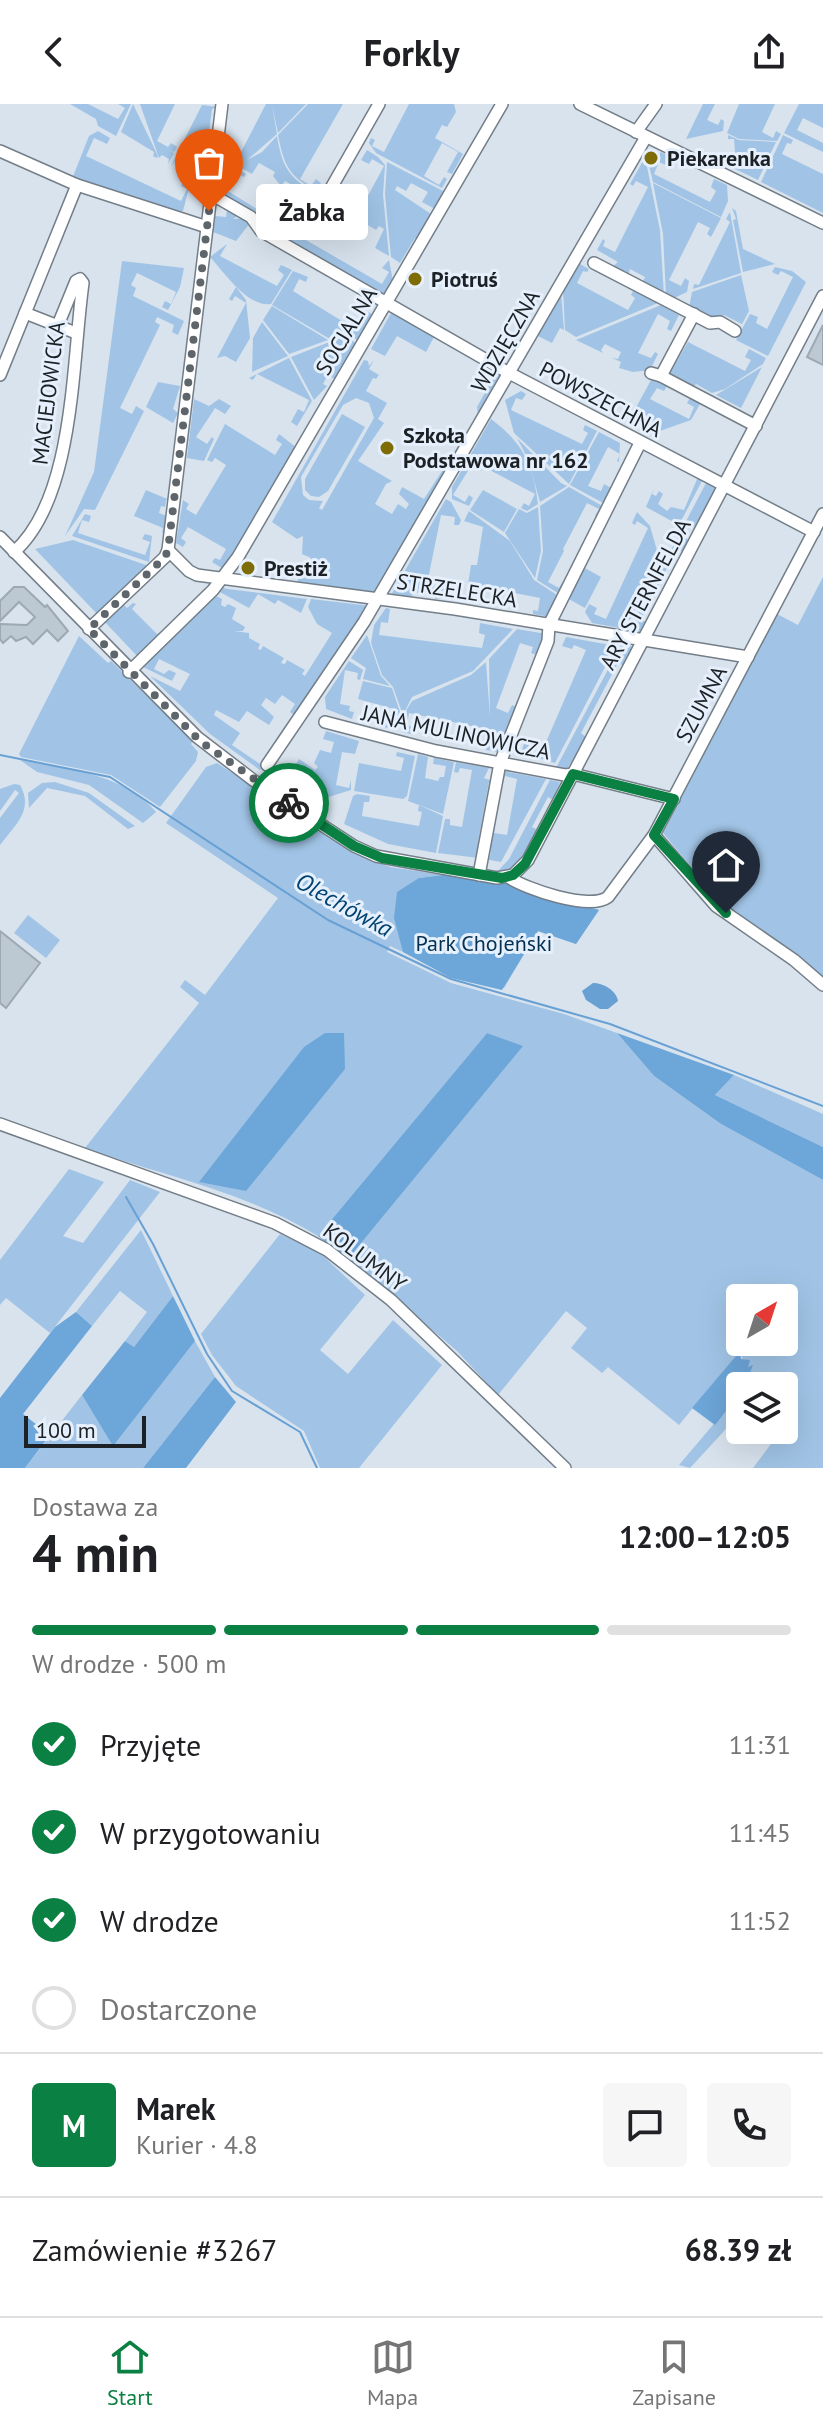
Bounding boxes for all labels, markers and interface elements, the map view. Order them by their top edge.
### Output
text: Forkly [364,29,459,76]
icon: back [32,30,76,74]
icon: share [747,30,791,74]
pin [175,129,243,211]
icon: bag [187,141,231,185]
place label: Piekarenka [667,144,771,172]
marker: Piekarenka [642,149,660,167]
callout: Żabka [257,183,369,239]
text: Żabka [279,195,345,228]
place label: Piotruś [431,265,498,293]
marker: Piotruś [406,270,424,288]
street label: SOCJALNA [309,282,383,380]
street label: WDZIĘCZNA [464,285,546,397]
street label: MACIEJOWICKA [25,320,71,466]
street label: POWSZECHNA [535,355,667,443]
place label: Szkoła Podstawowa nr 162 [403,421,589,474]
marker: Szkoła Podstawowa nr 162 [378,439,396,457]
street label: ARY STERNFELDA [593,514,697,674]
place label: Prestiż [264,554,328,582]
marker: Prestiż [239,559,257,577]
street label: STRZELECKA [395,567,519,613]
street label: SZUMNA [669,661,733,747]
street label: JANA MULINOWICZA [358,698,553,766]
courier [249,763,329,843]
icon: bike [267,781,311,825]
pin [692,831,760,913]
icon: home [704,843,748,887]
water label: Olechówka [290,865,398,944]
park label: Park Chojeński [416,929,552,957]
street label: KOLUMNY [318,1216,413,1298]
north arrow [726,1284,798,1356]
map controls [726,1284,798,1444]
button: layers [726,1372,798,1444]
scale bar [24,1412,146,1448]
text: 100 m [36,1416,96,1444]
text: Dostawa za [32,1490,158,1523]
text: 12:00–12:05 [619,1517,791,1556]
text: 4 min [32,1519,159,1586]
text: W drodze · 500 m [32,1647,226,1680]
icon: check [32,1722,76,1766]
text: Przyjęte [100,1725,201,1764]
text: 11:31 [729,1728,791,1761]
icon: check [32,1810,76,1854]
text: W przygotowaniu [100,1813,321,1852]
text: 11:45 [729,1816,791,1849]
icon: check [32,1898,76,1942]
text: W drodze [100,1901,219,1940]
text: 11:52 [729,1904,791,1937]
text: Dostarczone [100,1989,257,2028]
button: chat [603,2083,687,2167]
button: phone [707,2083,791,2167]
text: Marek [136,2089,215,2128]
text: M [62,2106,86,2145]
text: Kurier · 4.8 [136,2128,258,2161]
text: Zamówienie #3267 [32,2230,277,2269]
text: 68.39 zł [685,2230,791,2269]
tab: Start [107,2335,153,2411]
tab: Mapa [367,2335,418,2411]
tab: Zapisane [632,2335,716,2411]

